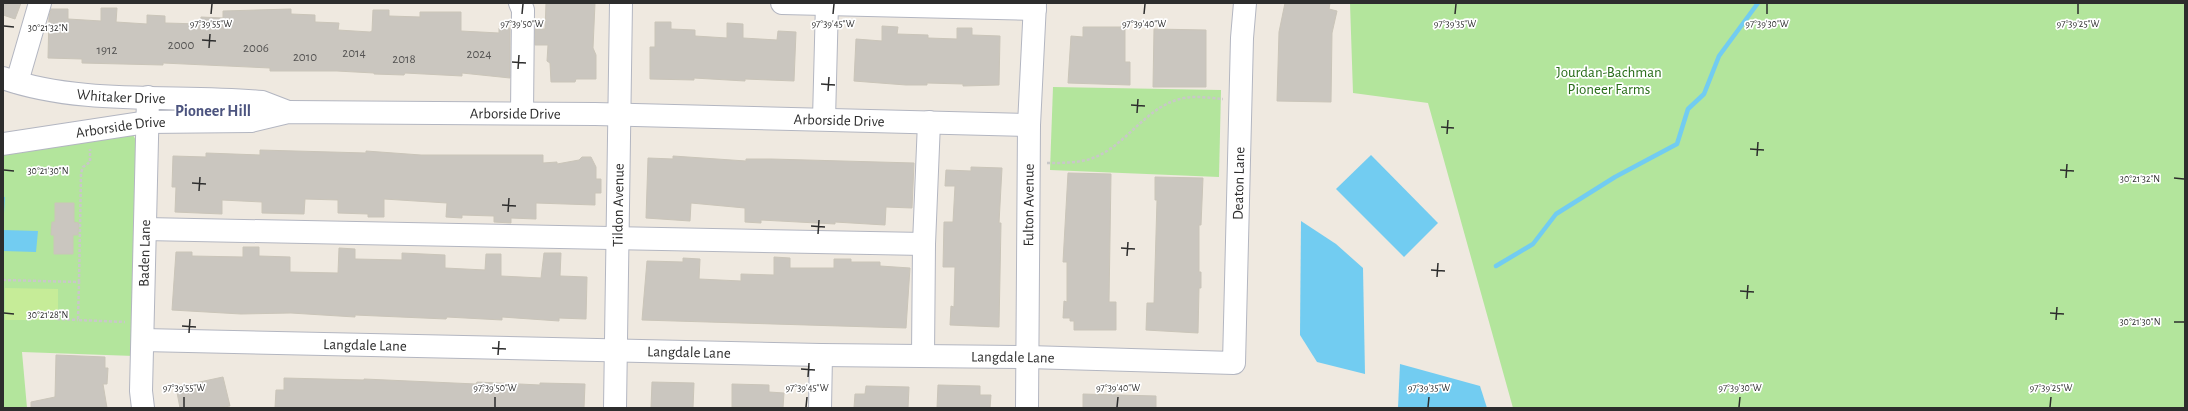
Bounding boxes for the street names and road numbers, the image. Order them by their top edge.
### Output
street label: Whitaker Drive [76,87,166,106]
street label: Arborside Drive [470,106,561,122]
street label: Arborside Drive [794,112,885,129]
street label: Arborside Drive [75,115,166,141]
street label: Deaton Lane [1231,146,1247,220]
street label: Tildon Avenue [610,163,627,247]
street label: Fulton Avenue [1021,163,1037,247]
street label: Baden Lane [136,219,153,287]
street label: Langdale Lane [323,337,407,354]
street label: Langdale Lane [647,344,731,361]
street label: Langdale Lane [971,349,1055,366]

